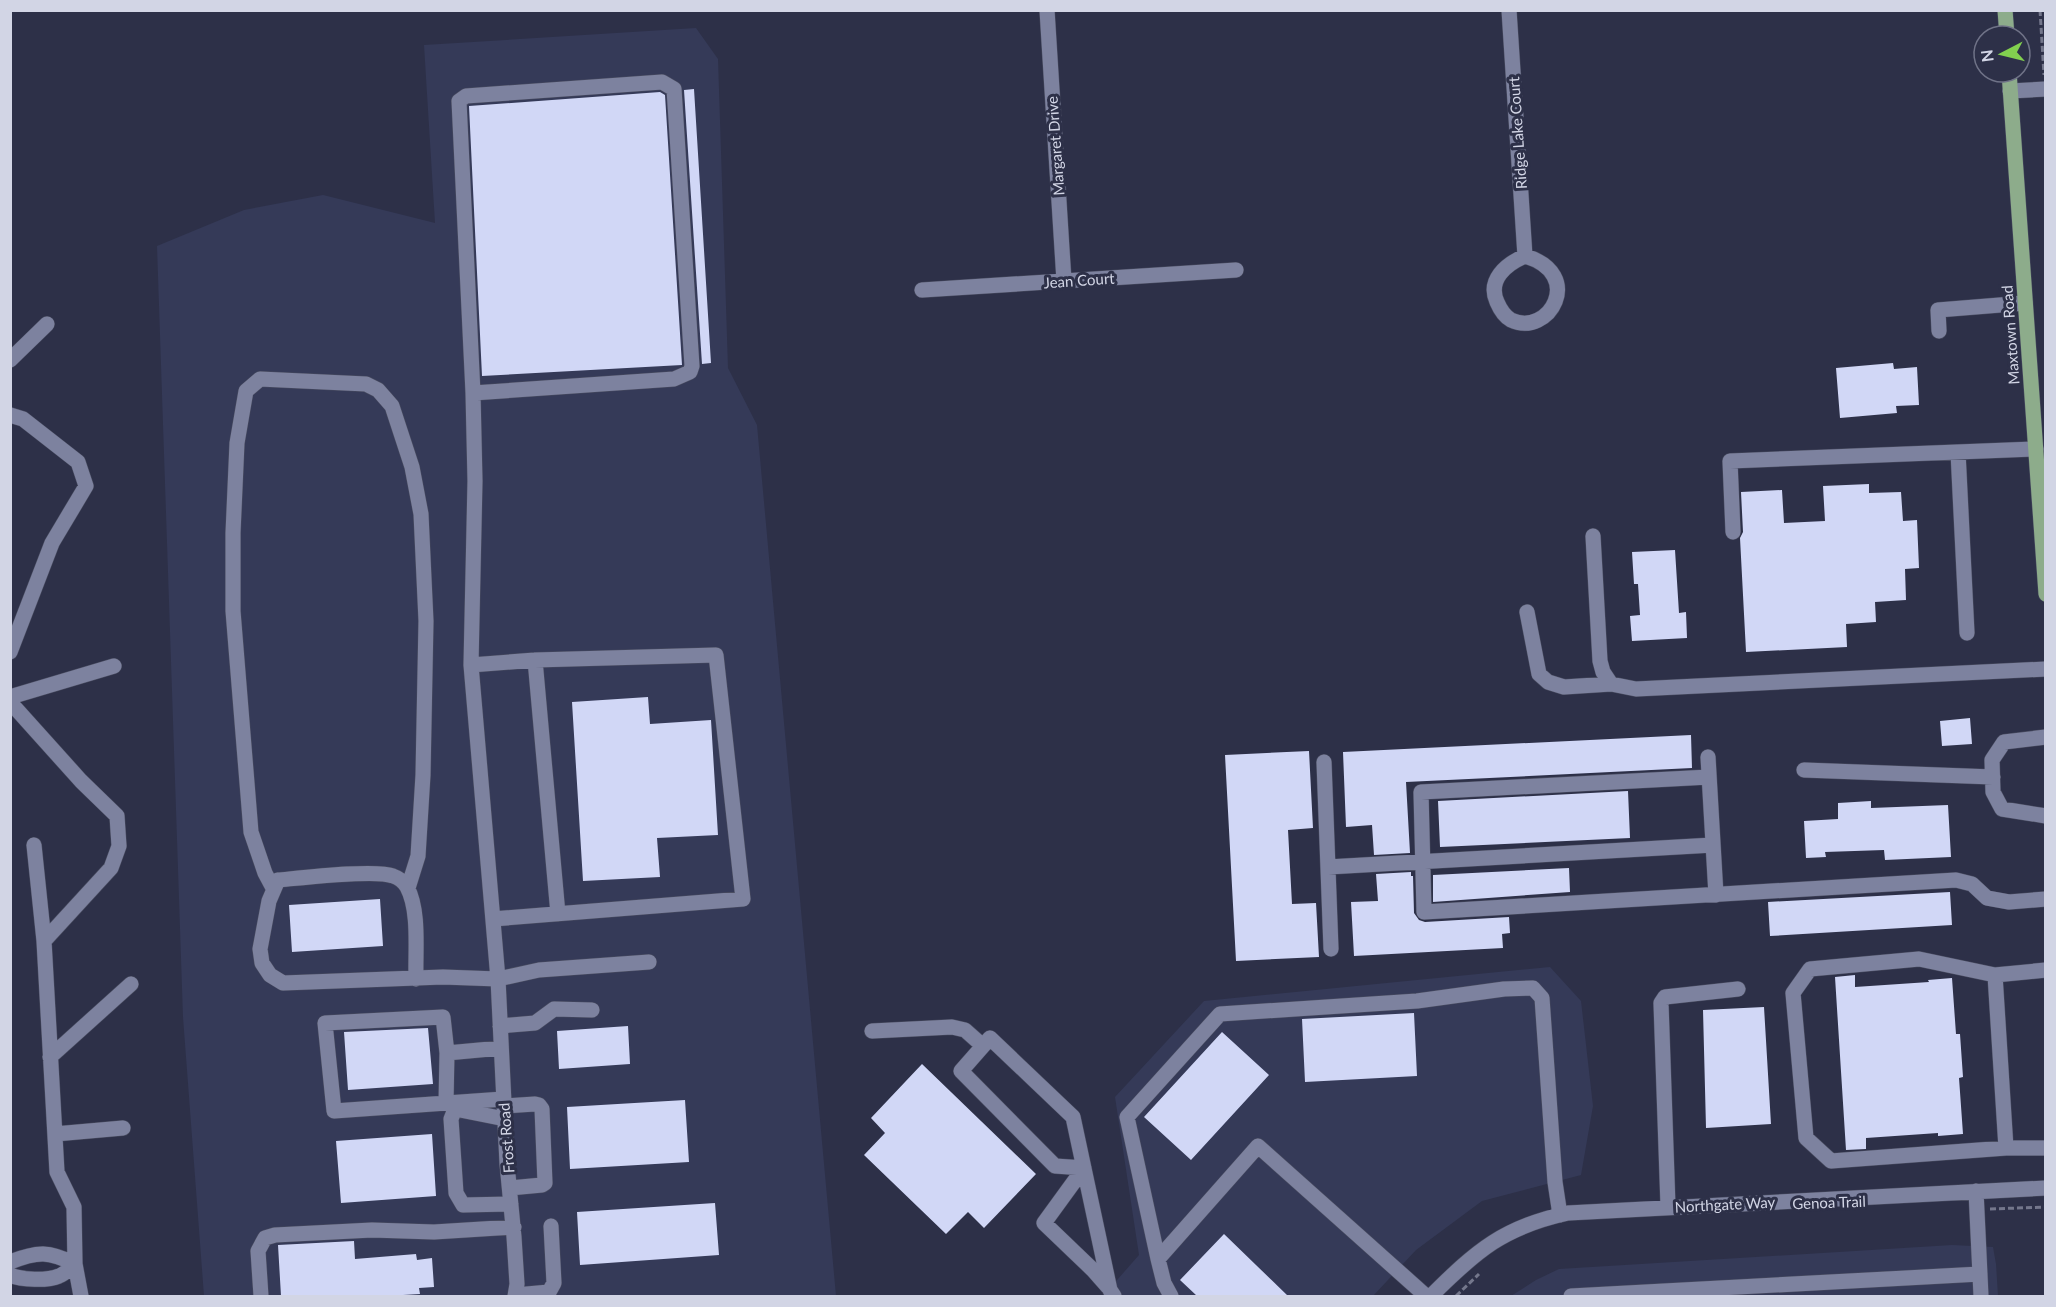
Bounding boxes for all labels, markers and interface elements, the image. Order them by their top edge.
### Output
north arrow [1972,24,2032,84]
text: N [1976,49,1997,63]
street label: Ridge Lake Court [1504,76,1530,190]
street label: Margaret Drive [1043,96,1067,196]
street label: Jean Court [1043,268,1116,291]
street label: Maxtown Road [1998,285,2022,385]
street label: Frost Road [495,1102,517,1174]
street label: Northgate Way [1674,1192,1776,1216]
street label: Genoa Trail [1792,1192,1866,1212]

